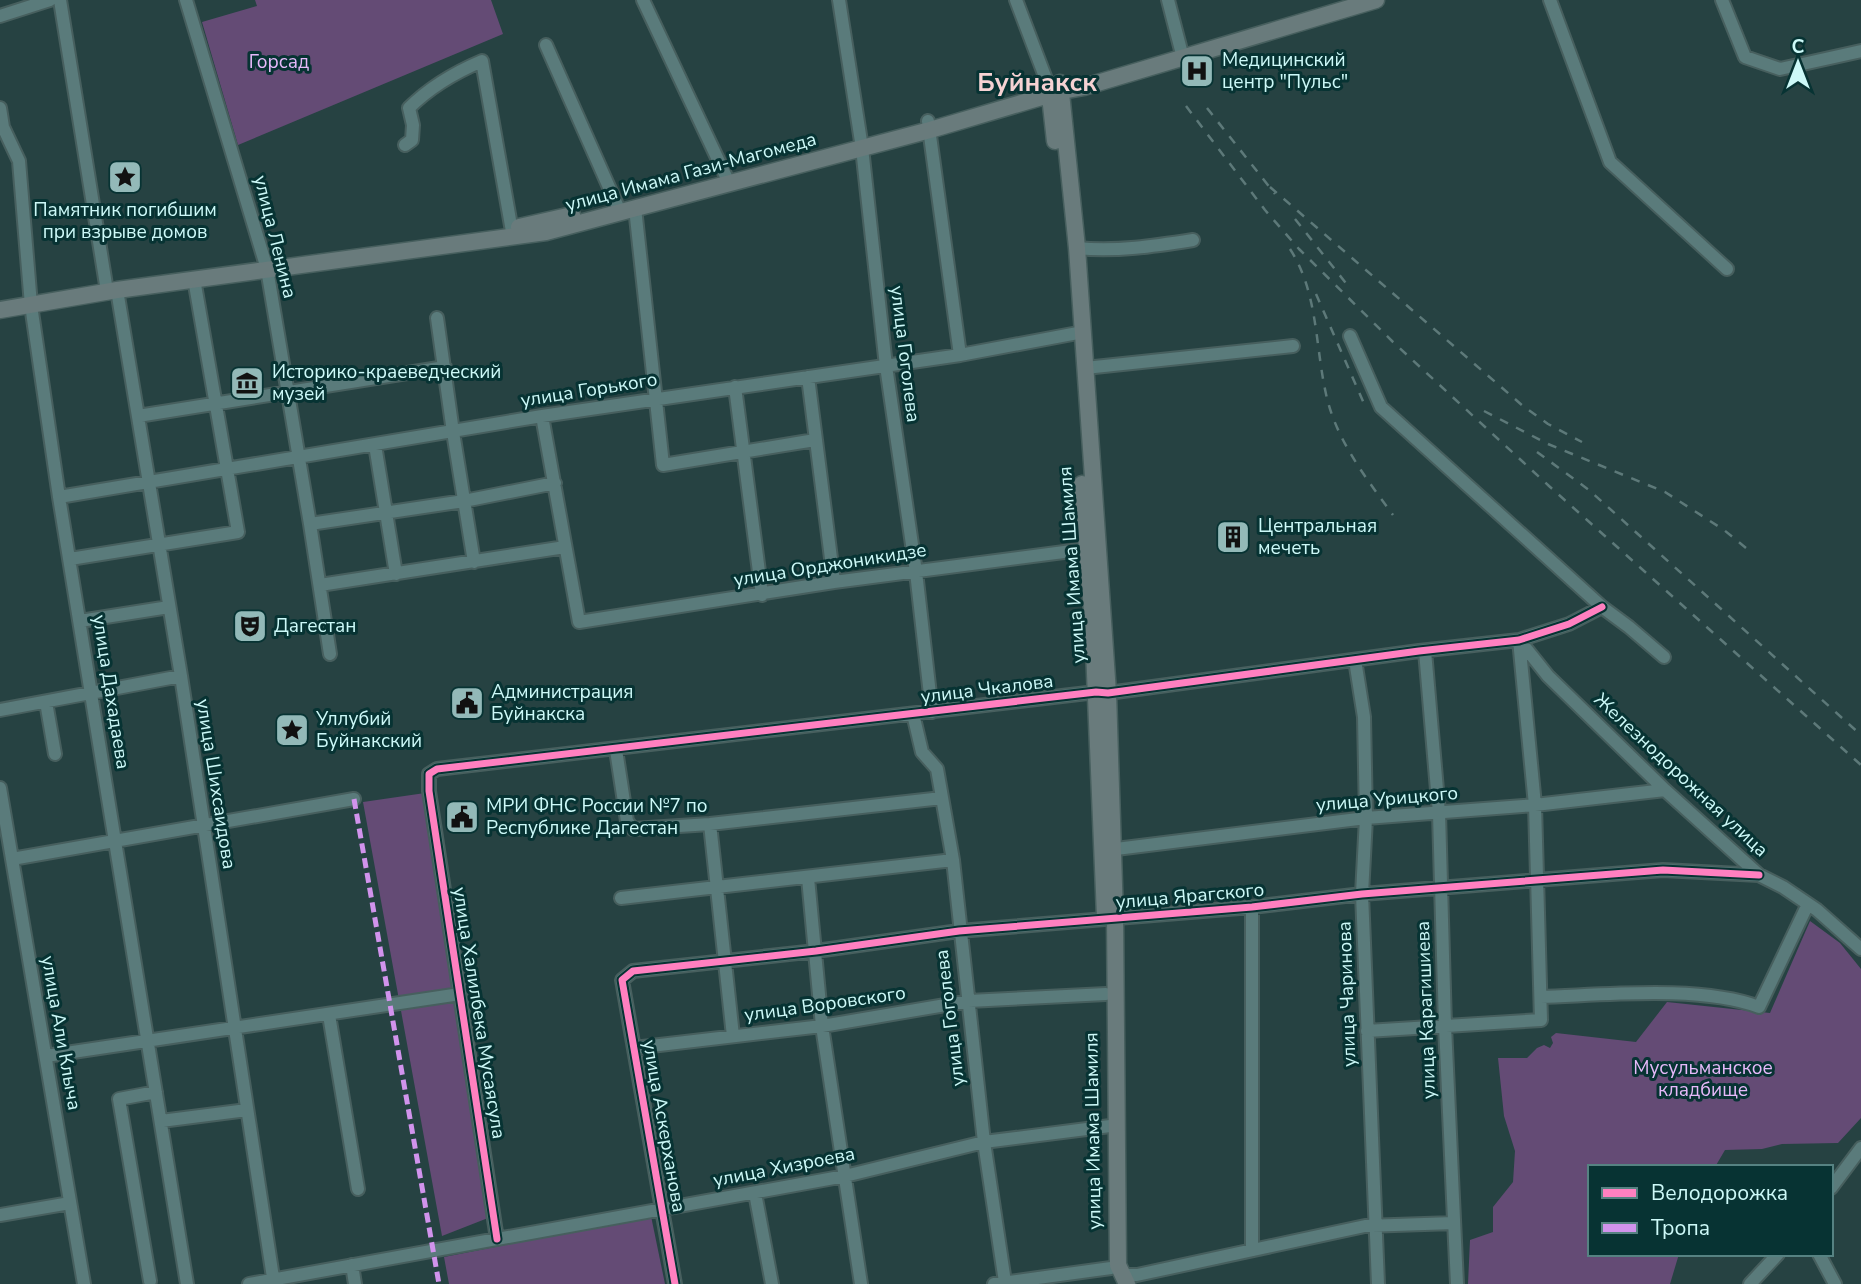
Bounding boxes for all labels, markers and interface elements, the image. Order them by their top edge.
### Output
north arrow [1763,28,1833,98]
text: С [1792,34,1805,60]
place label: Медицинский центр "Пульс" [1222,47,1348,95]
park label: Горсад [249,49,309,75]
hospital icon: Медицинский центр "Пульс" [1178,52,1216,90]
district label: Буйнакск [977,65,1097,100]
street label: улица Имама Гази-Магомеда [563,126,819,218]
place icon: Памятник погибшим при взрыве домов [106,158,144,196]
street label: улица Ленина [247,173,303,301]
place label: Памятник погибшим при взрыве домов [33,197,217,245]
street label: улица Гоголева [884,284,926,424]
place label: Историко-краеведческий музей [272,359,501,407]
museum icon: Историко-краеведческий музей [228,364,266,402]
street label: улица Горького [519,366,659,414]
street label: улица Имама Шамиля [1052,466,1092,664]
place label: Центральная мечеть [1258,513,1377,561]
building icon: Центральная мечеть [1214,518,1252,556]
street label: улица Орджоникидзе [732,537,928,593]
theatre icon: Дагестан [231,607,269,645]
street label: улица Дахадаева [86,613,136,771]
place label: Дагестан [274,613,356,639]
street label: улица Чкалова [919,668,1055,710]
place label: Администрация Буйнакска [491,679,634,727]
public building icon: Администрация Буйнакска [448,684,486,722]
street label: Железнодорожная улица [1588,687,1774,863]
street label: улица Шихсаидова [190,697,242,871]
place label: Уллубий Буйнакский [315,706,422,754]
place icon: Уллубий Буйнакский [273,711,311,749]
street label: улица Урицкого [1315,780,1459,818]
place label: МРИ ФНС России №7 по Республике Дагестан [486,793,708,841]
public building icon: МРИ ФНС России №7 по Республике Дагестан [443,798,481,836]
street label: улица Ярагского [1115,877,1265,915]
street label: улица Халилбека Мусаясула [446,885,512,1141]
street label: улица Карагишиева [1410,920,1442,1100]
street label: улица Чаринова [1331,921,1363,1067]
street label: улица Гоголева [929,948,971,1088]
street label: улица Али Клыча [35,954,87,1112]
street label: улица Воровского [743,980,907,1028]
street label: улица Имама Шамиля [1078,1032,1108,1230]
street label: улица Аскерханова [636,1038,692,1214]
park label: Мусульманское кладбище [1633,1055,1773,1103]
street label: улица Хизроева [711,1141,857,1193]
legend [1588,1165,1833,1256]
text: Велодорожка [1651,1179,1788,1207]
text: Тропа [1651,1214,1710,1242]

